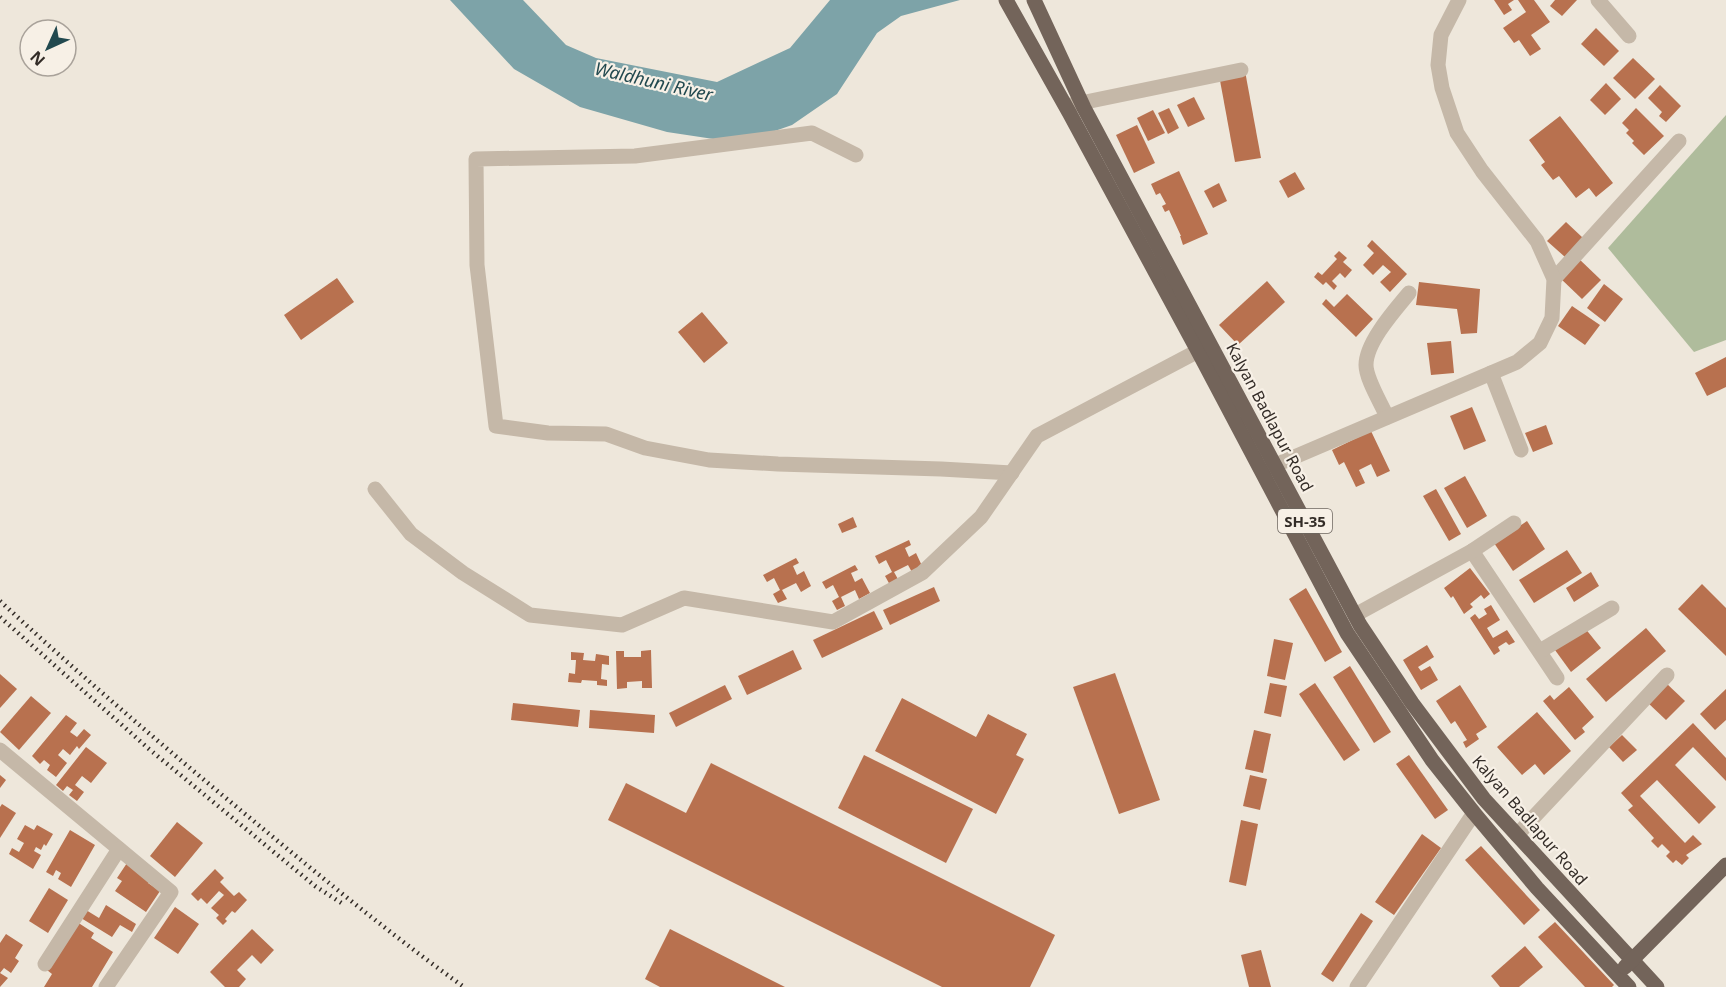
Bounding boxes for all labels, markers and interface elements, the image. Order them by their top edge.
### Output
north arrow [18,18,78,78]
text: N [25,46,50,71]
water label: Waldhuni River [593,56,716,106]
street label: Kalyan Badlapur Road [1221,339,1319,495]
road number: SH-35 [1278,509,1332,533]
street label: Kalyan Badlapur Road [1467,750,1593,890]

